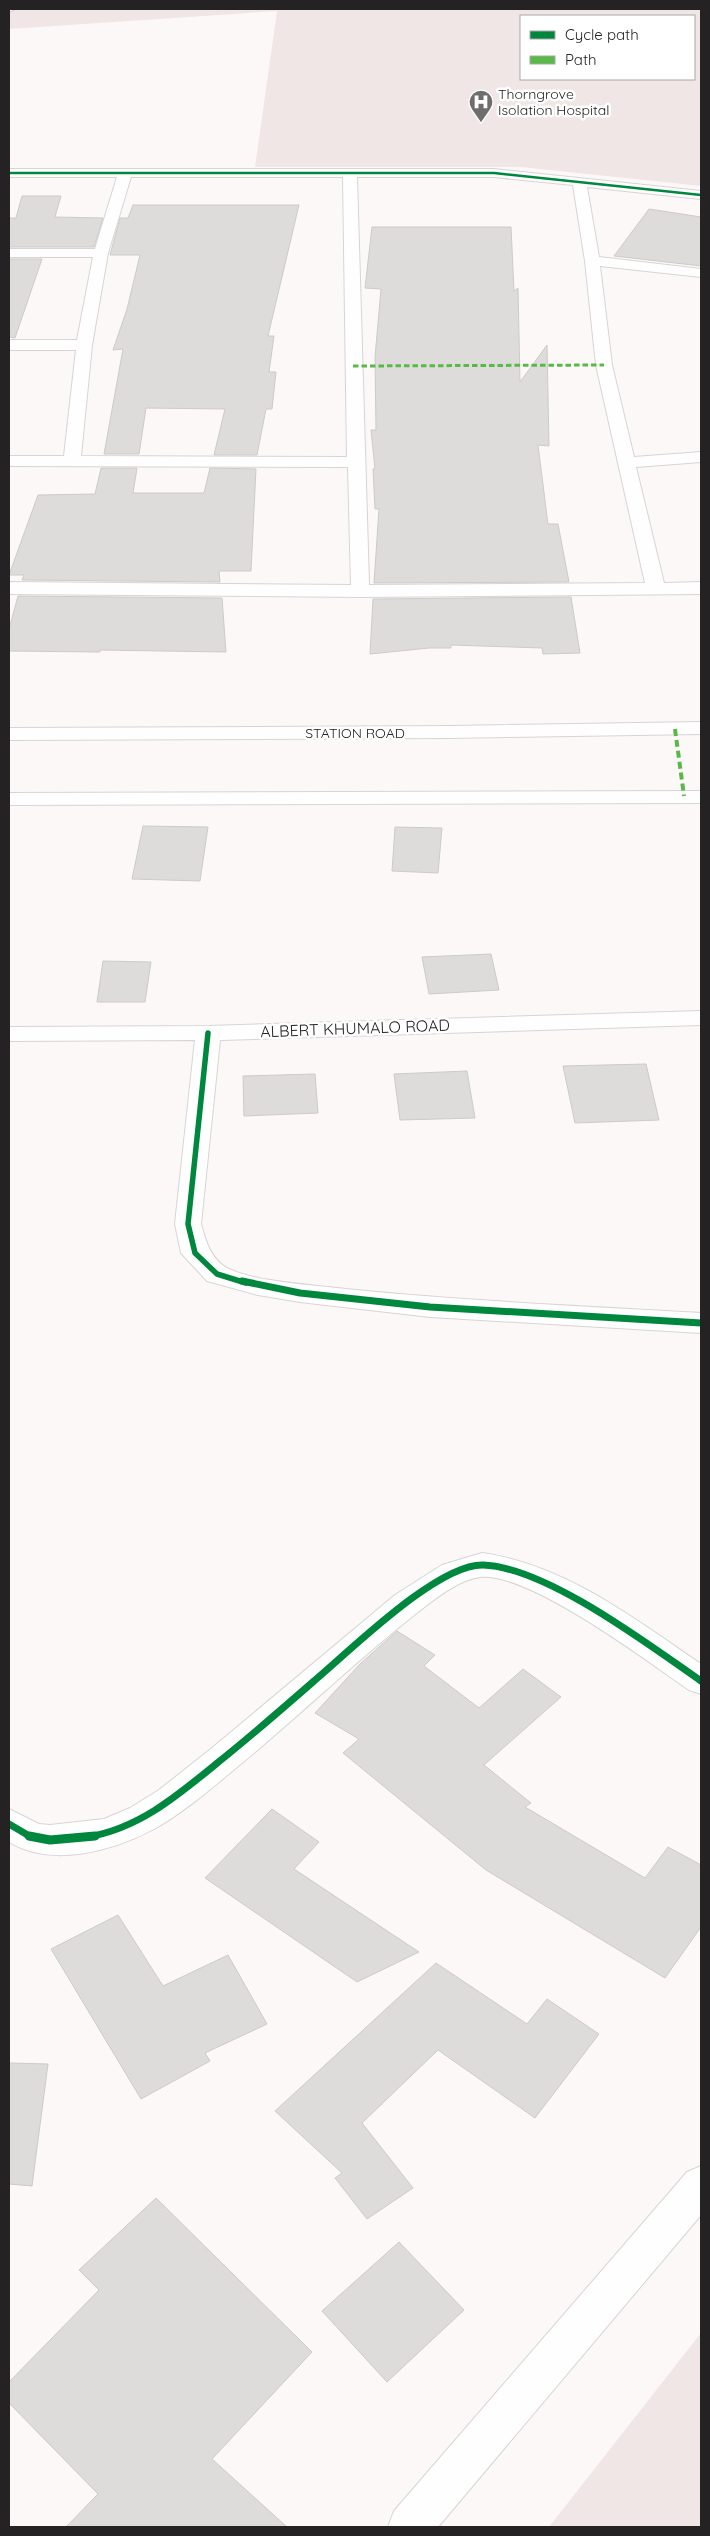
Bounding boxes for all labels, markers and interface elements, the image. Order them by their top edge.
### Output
legend [520,15,695,80]
text: Cycle path [565,25,639,44]
text: Path [565,50,597,69]
place label: Thorngrove Isolation Hospital [498,85,609,119]
hospital icon: Thorngrove Isolation Hospital [468,89,494,123]
street label: STATION ROAD [305,724,405,742]
street label: ALBERT KHUMALO ROAD [260,1015,450,1041]

